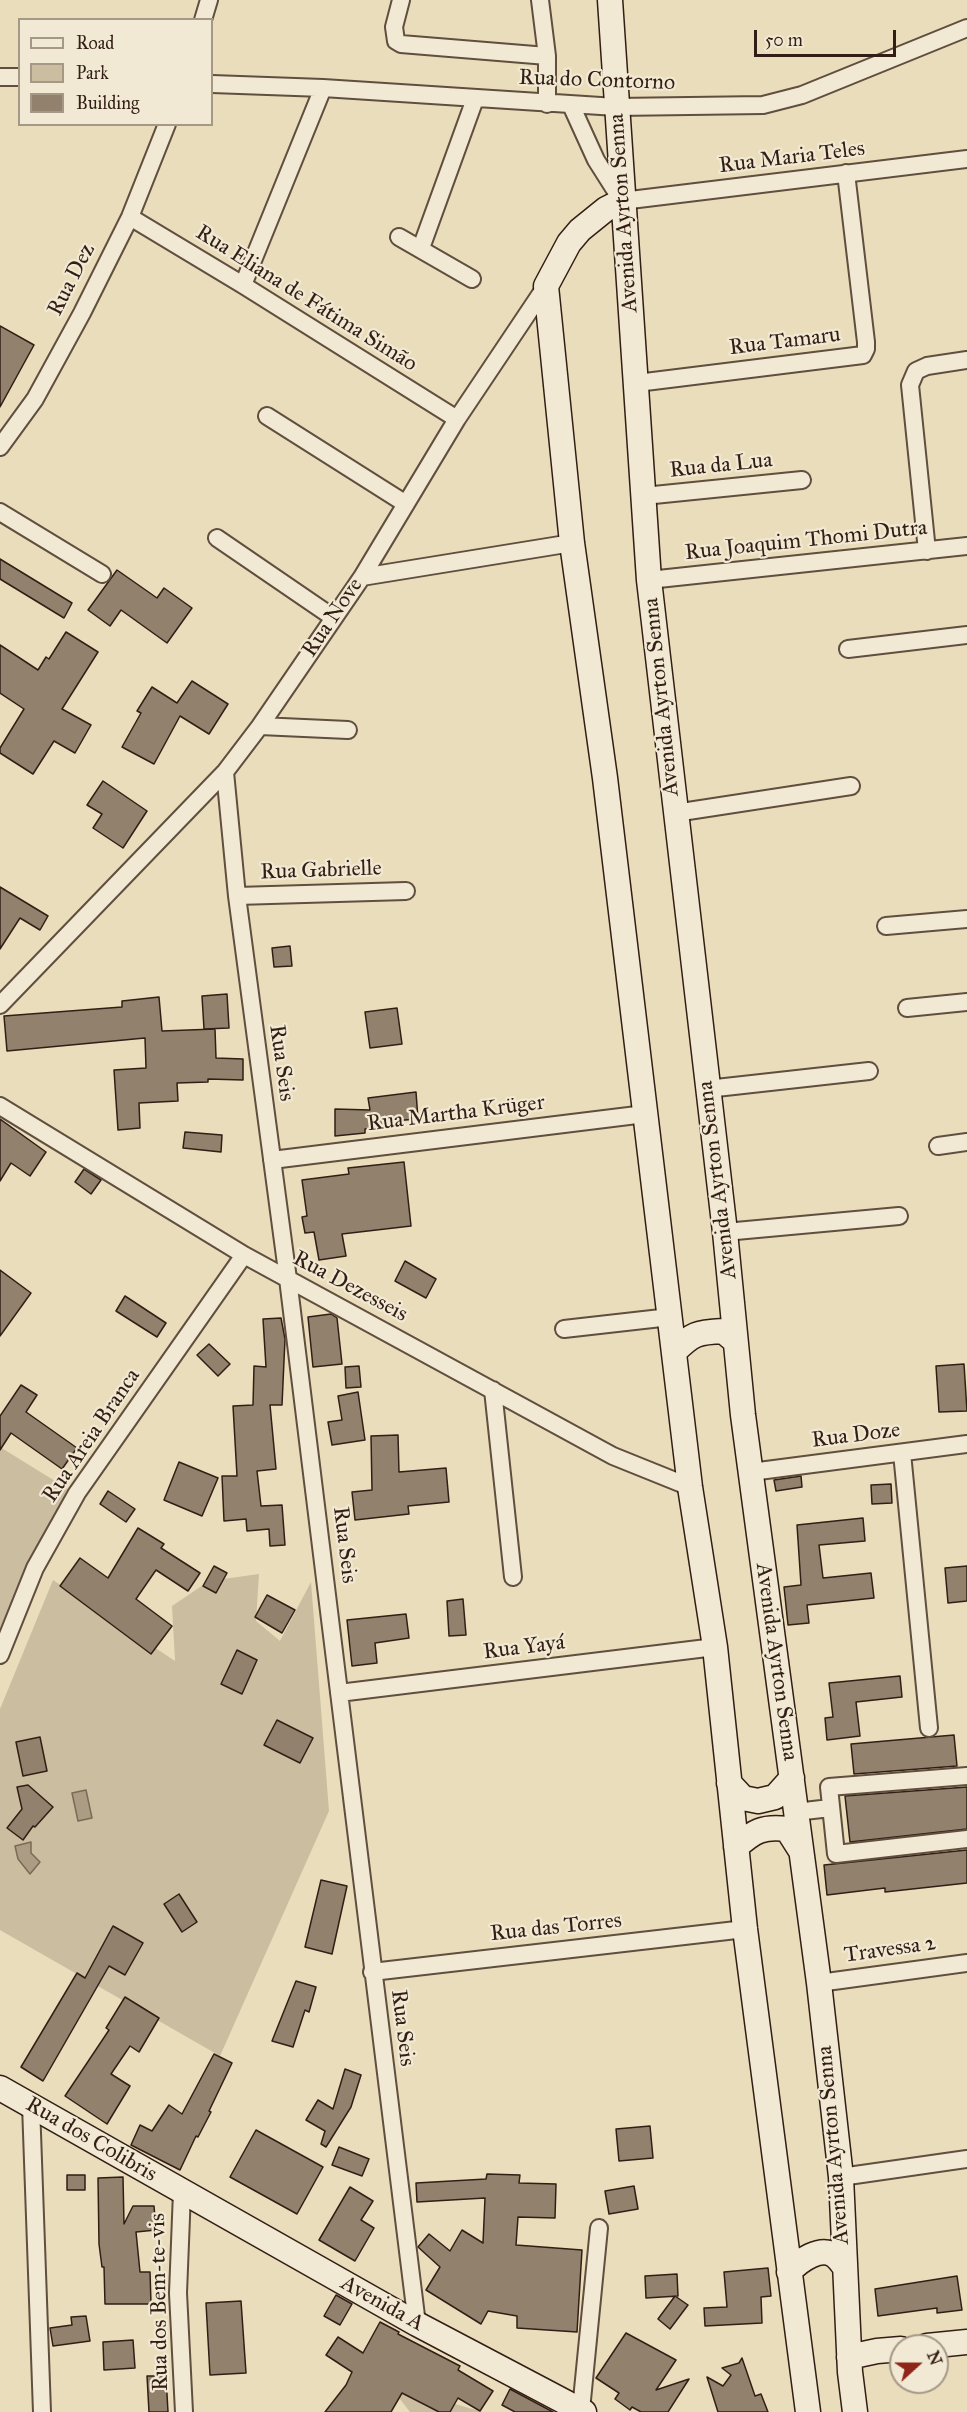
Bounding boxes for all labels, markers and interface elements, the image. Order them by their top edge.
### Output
legend [18,18,213,126]
scale bar [757,18,900,56]
text: 50 m [765,29,803,51]
text: Road [76,32,114,54]
text: Park [76,62,109,84]
street label: Rua do Contorno [518,65,676,97]
text: Building [76,92,139,114]
street label: Avenida Ayrton Senna [604,113,644,313]
street label: Rua Maria Teles [718,136,866,180]
street label: Rua Eliana de Fátima Simão [190,220,422,378]
street label: Rua Dez [43,239,101,321]
street label: Rua Tamaru [728,322,842,362]
street label: Rua da Lua [668,447,774,485]
street label: Rua Joaquim Thomi Dutra [683,515,929,567]
street label: Rua Nove [297,573,369,663]
street label: Avenida Ayrton Senna [638,596,686,798]
street label: Rua Gabrielle [260,856,382,886]
street label: Rua Seis [263,1023,299,1103]
street label: Avenida Ayrton Senna [693,1079,743,1281]
street label: Rua Martha Krüger [366,1090,546,1138]
street label: Rua Dezesseis [288,1246,412,1328]
street label: Rua Areia Branca [38,1364,146,1508]
street label: Rua Doze [810,1417,902,1455]
street label: Rua Seis [326,1505,362,1585]
street label: Avenida Ayrton Senna [749,1561,803,1763]
street label: Rua Yayá [482,1630,566,1666]
street label: Rua das Torres [489,1908,623,1948]
street label: Travessa 2 [842,1931,938,1969]
street label: Rua Seis [384,1988,420,2068]
street label: Avenida Ayrton Senna [812,2044,856,2246]
street label: Rua dos Colibris [21,2092,161,2188]
street label: Rua dos Bem-te-vis [145,2213,175,2391]
street label: Avenida A [336,2270,428,2338]
north arrow [889,2334,949,2394]
text: N [923,2348,946,2368]

